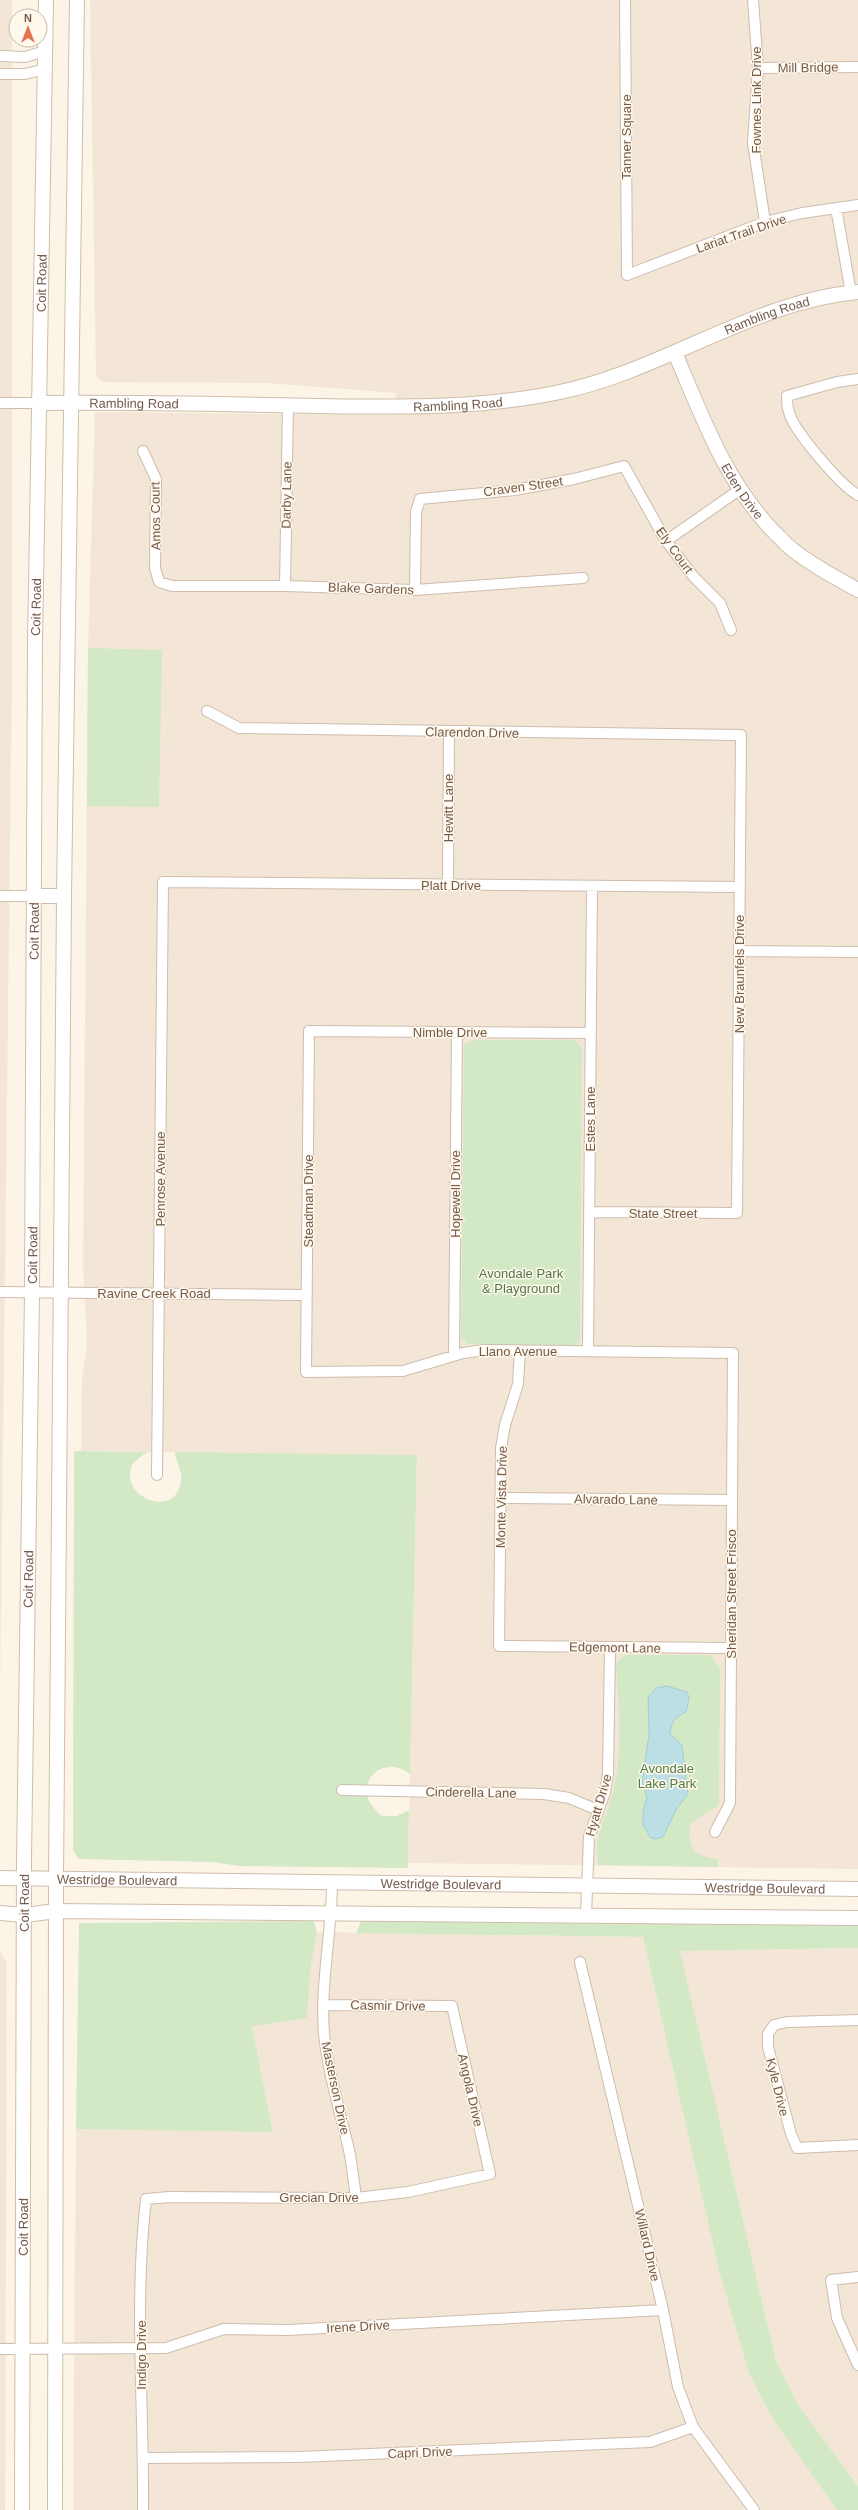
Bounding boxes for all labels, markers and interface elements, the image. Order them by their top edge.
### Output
north arrow [8,8,48,48]
text: N [24,12,32,24]
street label: Fownes Link Drive [749,47,764,153]
street label: Mill Bridge [778,59,838,76]
street label: Tanner Square [619,94,634,180]
street label: Lariat Trail Drive [694,211,788,256]
street label: Coit Road [34,254,50,312]
street label: Rambling Road [722,294,811,338]
street label: Rambling Road [413,394,503,414]
street label: Rambling Road [89,396,179,411]
street label: Darby Lane [278,461,295,529]
street label: Eden Drive [718,461,766,522]
street label: Craven Street [482,473,564,500]
street label: Amos Court [147,481,164,550]
street label: Ely Court [653,524,697,577]
street label: Coit Road [28,578,44,636]
street label: Blake Gardens [328,580,415,598]
street label: Clarendon Drive [425,724,519,741]
street label: Hewitt Lane [441,774,456,842]
street label: Platt Drive [421,878,481,893]
street label: Coit Road [27,902,42,960]
street label: New Braunfels Drive [732,915,747,1033]
street label: Nimble Drive [413,1025,487,1040]
street label: Estes Lane [583,1086,598,1152]
street label: Penrose Avenue [153,1131,168,1227]
street label: Hopewell Drive [448,1150,463,1238]
street label: Steadman Drive [301,1154,316,1248]
street label: State Street [629,1206,698,1221]
street label: Coit Road [25,1226,40,1284]
park label: Avondale Park & Playground [479,1266,564,1296]
street label: Ravine Creek Road [97,1286,211,1301]
street label: Llano Avenue [479,1344,557,1359]
street label: Monte Vista Drive [493,1446,510,1548]
street label: Alvarado Lane [574,1491,658,1508]
street label: Sheridan Street Frisco [724,1529,739,1659]
street label: Coit Road [21,1550,36,1608]
street label: Edgemont Lane [569,1639,661,1656]
park label: Avondale Lake Park [638,1761,697,1791]
street label: Hyatt Drive [582,1772,615,1838]
street label: Cinderella Lane [425,1784,517,1801]
street label: Westridge Boulevard [57,1872,177,1888]
street label: Coit Road [17,1874,32,1932]
street label: Westridge Boulevard [381,1876,501,1892]
street label: Westridge Boulevard [705,1880,825,1897]
street label: Casmir Drive [350,1997,426,2014]
street label: Masterson Drive [318,2040,353,2136]
street label: Angola Drive [455,2052,486,2128]
street label: Kyle Drive [763,2057,792,2118]
street label: Grecian Drive [279,2190,359,2205]
street label: Coit Road [16,2198,31,2256]
street label: Willard Drive [632,2208,663,2283]
street label: Irene Drive [326,2317,390,2336]
street label: Indigo Drive [134,2320,149,2390]
street label: Capri Drive [387,2444,453,2461]

